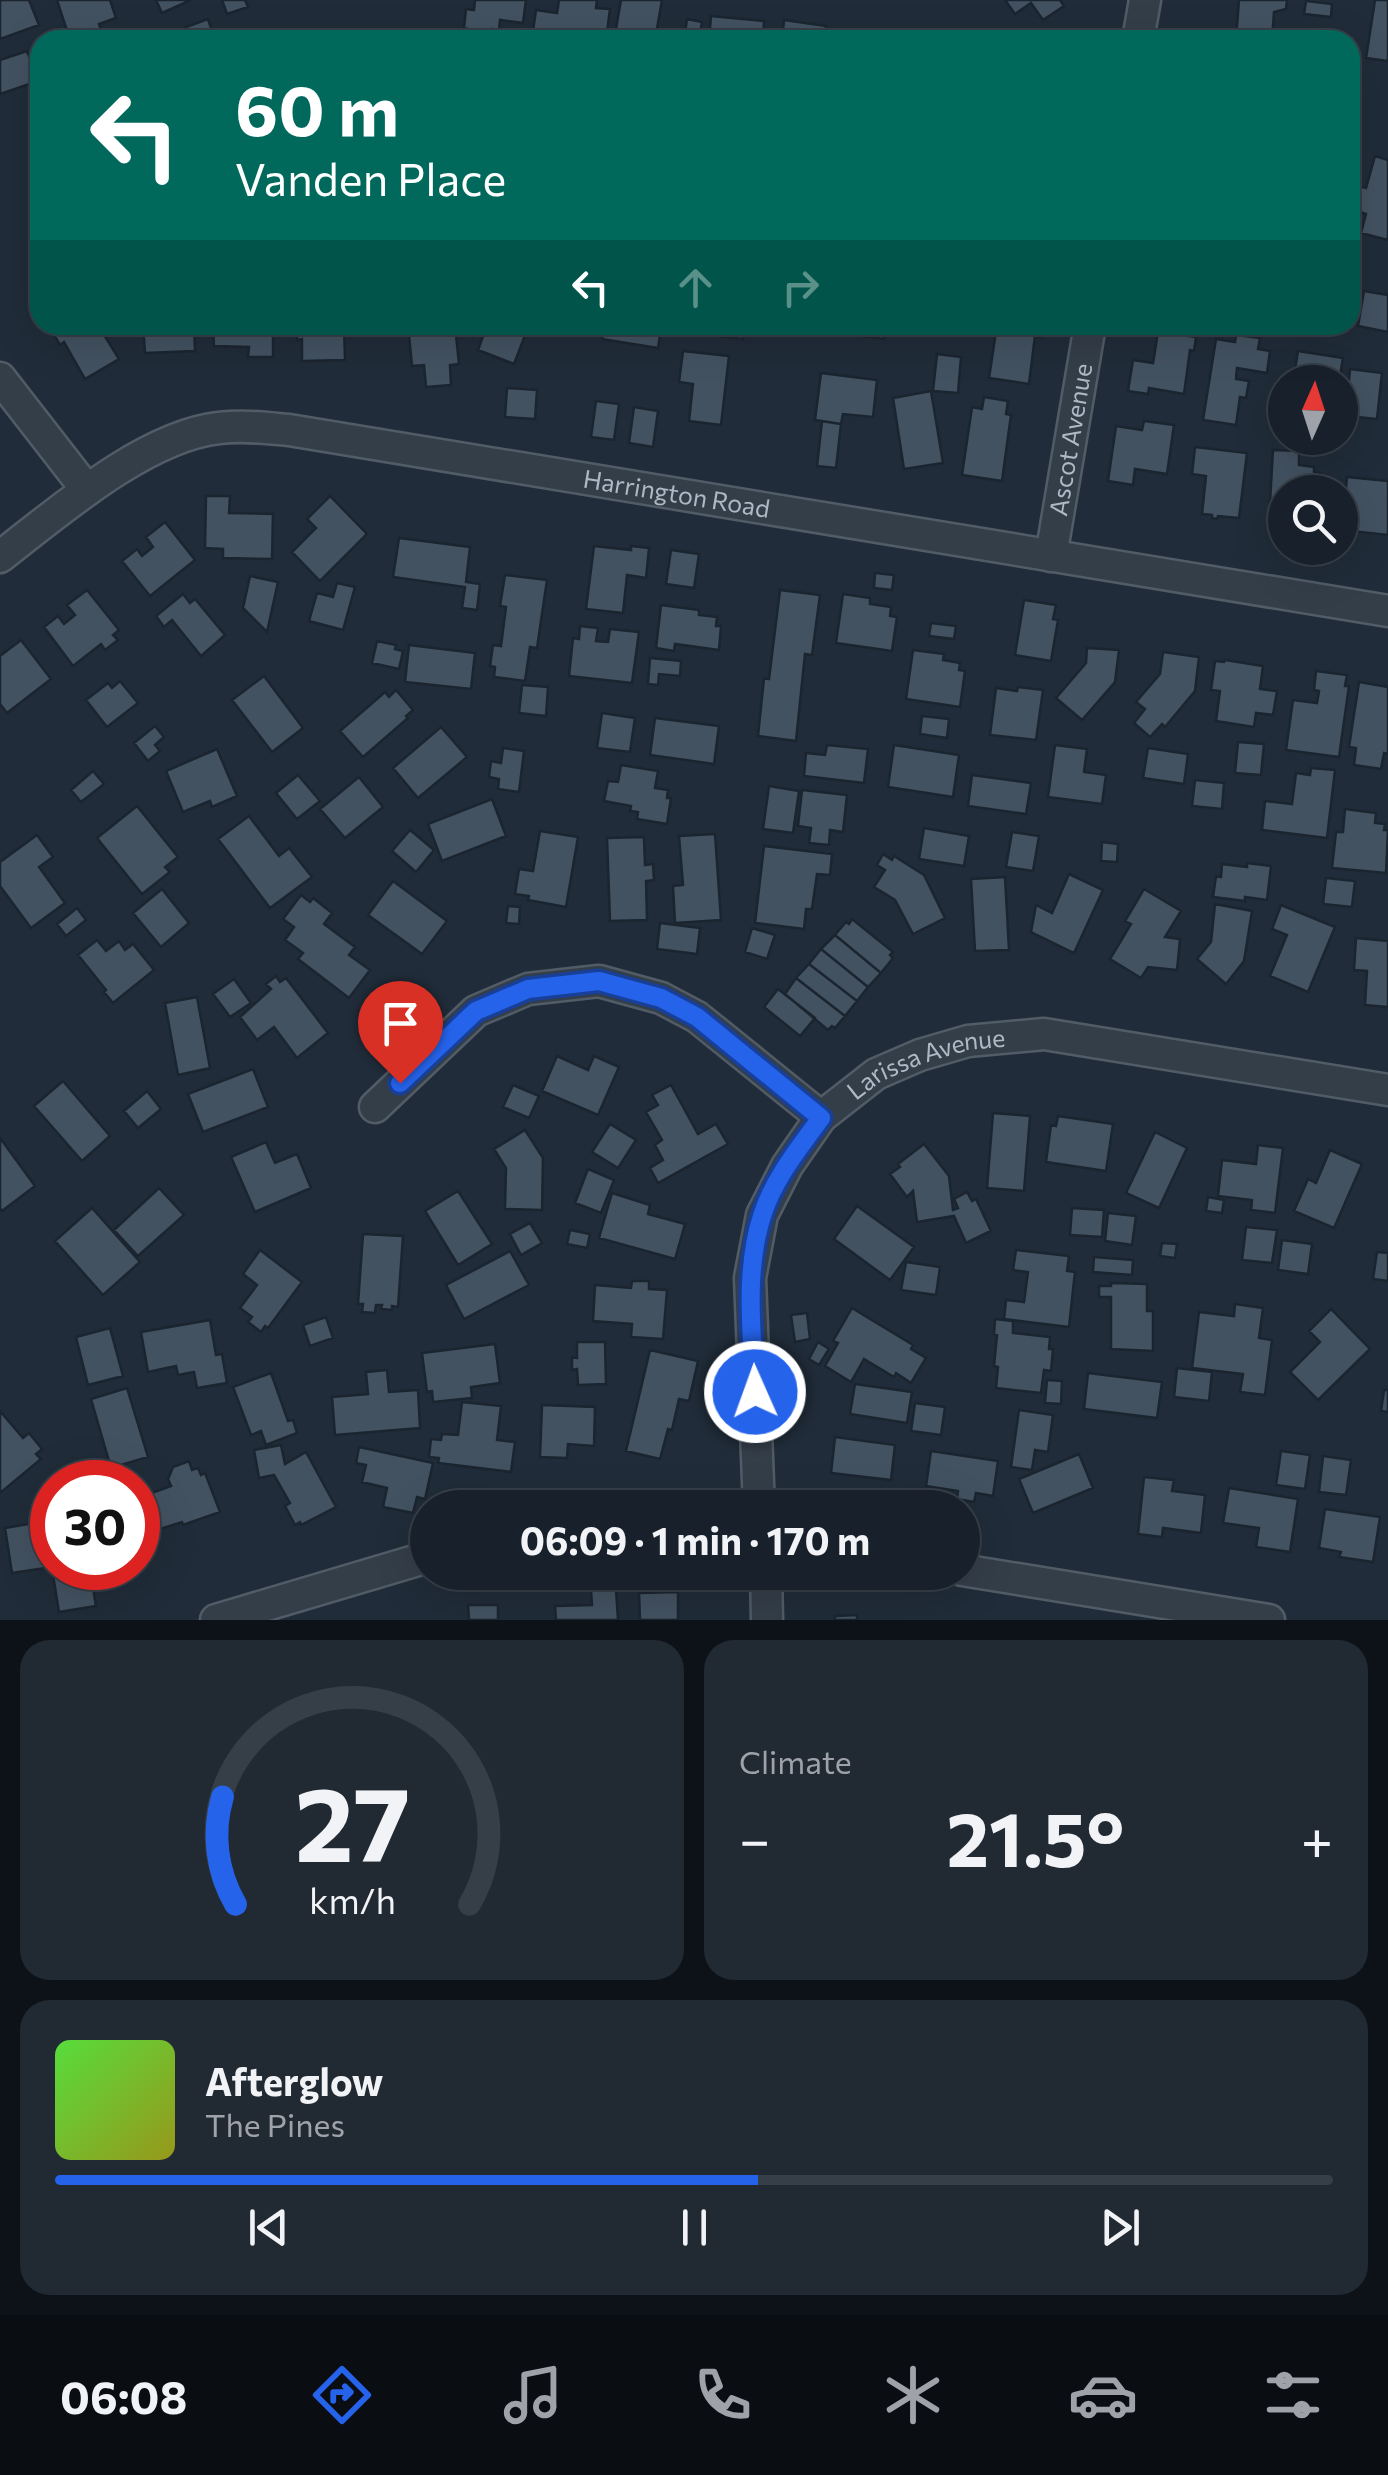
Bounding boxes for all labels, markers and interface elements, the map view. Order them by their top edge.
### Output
text: 60 m [235,65,399,150]
icon: left [70,70,200,200]
text: Vanden Place [235,150,506,205]
icon: left [563,260,618,315]
icon: ahead [668,260,723,315]
icon: right [773,260,828,315]
street label: Ascot Avenue [1042,361,1097,518]
north arrow [1268,365,1358,455]
map controls [1268,365,1358,565]
street label: Harrington Road [581,463,772,523]
button: search [1268,475,1358,565]
pin [358,981,443,1084]
icon: arrive [373,996,428,1051]
street label: Larissa Avenue [840,1022,1006,1105]
position arrow [703,1340,807,1444]
speed limit sign: 30 [30,1460,160,1590]
text: 06:09 · 1 min · 170 m [520,1516,870,1563]
text: Climate [739,1741,852,1781]
text: 27 [294,1756,410,1883]
text: 21.5° [946,1791,1125,1882]
text: − [739,1804,770,1871]
text: + [1301,1804,1333,1871]
text: km/h [309,1878,395,1921]
text: Afterglow [205,2057,383,2104]
text: The Pines [205,2104,345,2144]
icon: previous [241,2200,296,2255]
icon: pause [667,2200,722,2255]
icon: next [1093,2200,1148,2255]
icon: directions [307,2360,377,2430]
icon: music [498,2360,568,2430]
icon: phone [688,2360,758,2430]
icon: climate [878,2360,948,2430]
icon: car [1068,2360,1138,2430]
icon: filters [1258,2360,1328,2430]
text: 06:08 [60,2368,187,2423]

